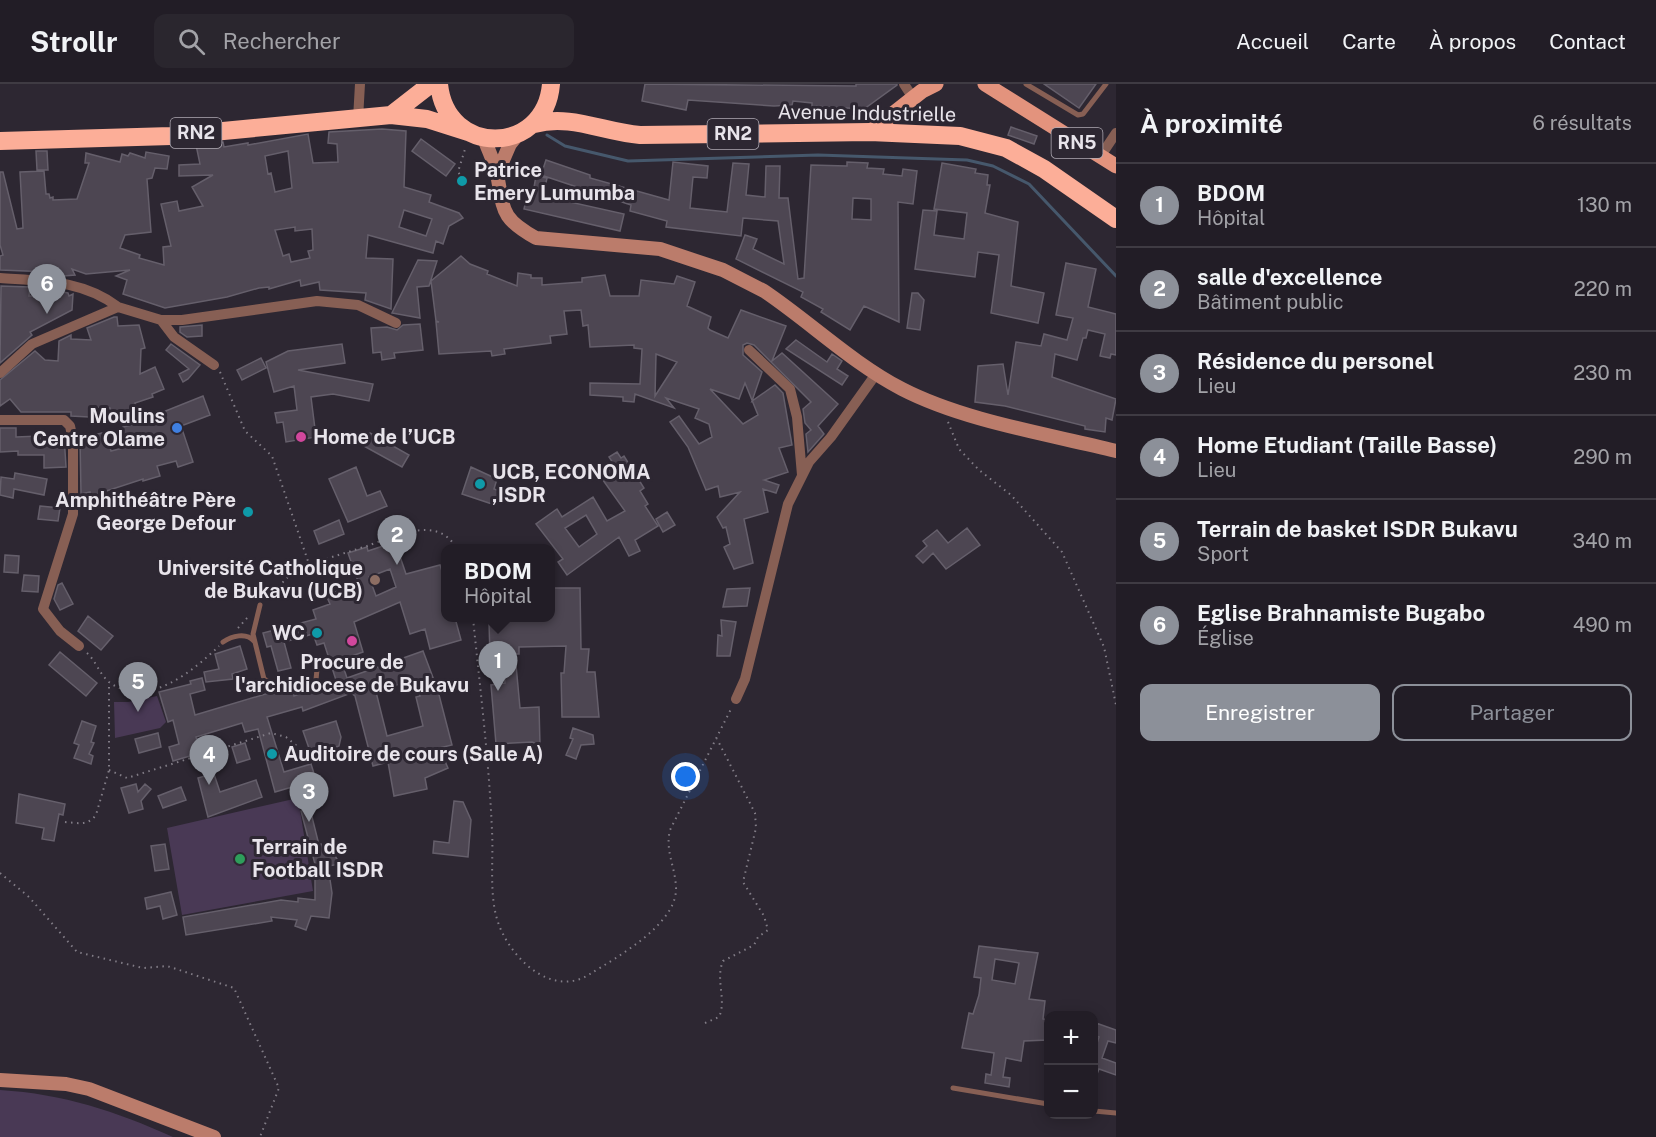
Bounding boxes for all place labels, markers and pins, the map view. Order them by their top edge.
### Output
place label: Patrice Emery Lumumba [474,158,635,205]
marker: Patrice Emery Lumumba [455,174,469,188]
pin: 6 [28,264,66,314]
place label: Moulins Centre Olame [33,404,165,451]
marker: Moulins Centre Olame [170,421,184,435]
place label: Home de l’UCB [313,425,456,449]
marker: Home de l’UCB [294,430,308,444]
place label: UCB, ECONOMA ,ISDR [492,460,650,507]
marker: UCB, ECONOMA ,ISDR [473,477,487,491]
place label: Amphithéâtre Père George Defour [55,488,236,535]
marker: Amphithéâtre Père George Defour [241,505,255,519]
pin: 2 [378,516,416,565]
place label: Université Catholique de Bukavu (UCB) [157,556,363,603]
marker: Université Catholique de Bukavu (UCB) [368,573,382,587]
place label: WC [272,621,305,645]
marker: WC [310,626,324,640]
marker: Procure de l'archidiocese de Bukavu [345,634,359,648]
pin: 1 [478,642,518,691]
place label: Procure de l'archidiocese de Bukavu [235,650,469,697]
pin: 5 [118,662,158,712]
pin: 4 [190,736,228,785]
place label: Auditoire de cours (Salle A) [284,742,544,766]
marker: Auditoire de cours (Salle A) [265,747,279,761]
pin: 3 [290,772,328,822]
place label: Terrain de Football ISDR [252,835,384,882]
marker: Terrain de Football ISDR [233,852,247,866]

